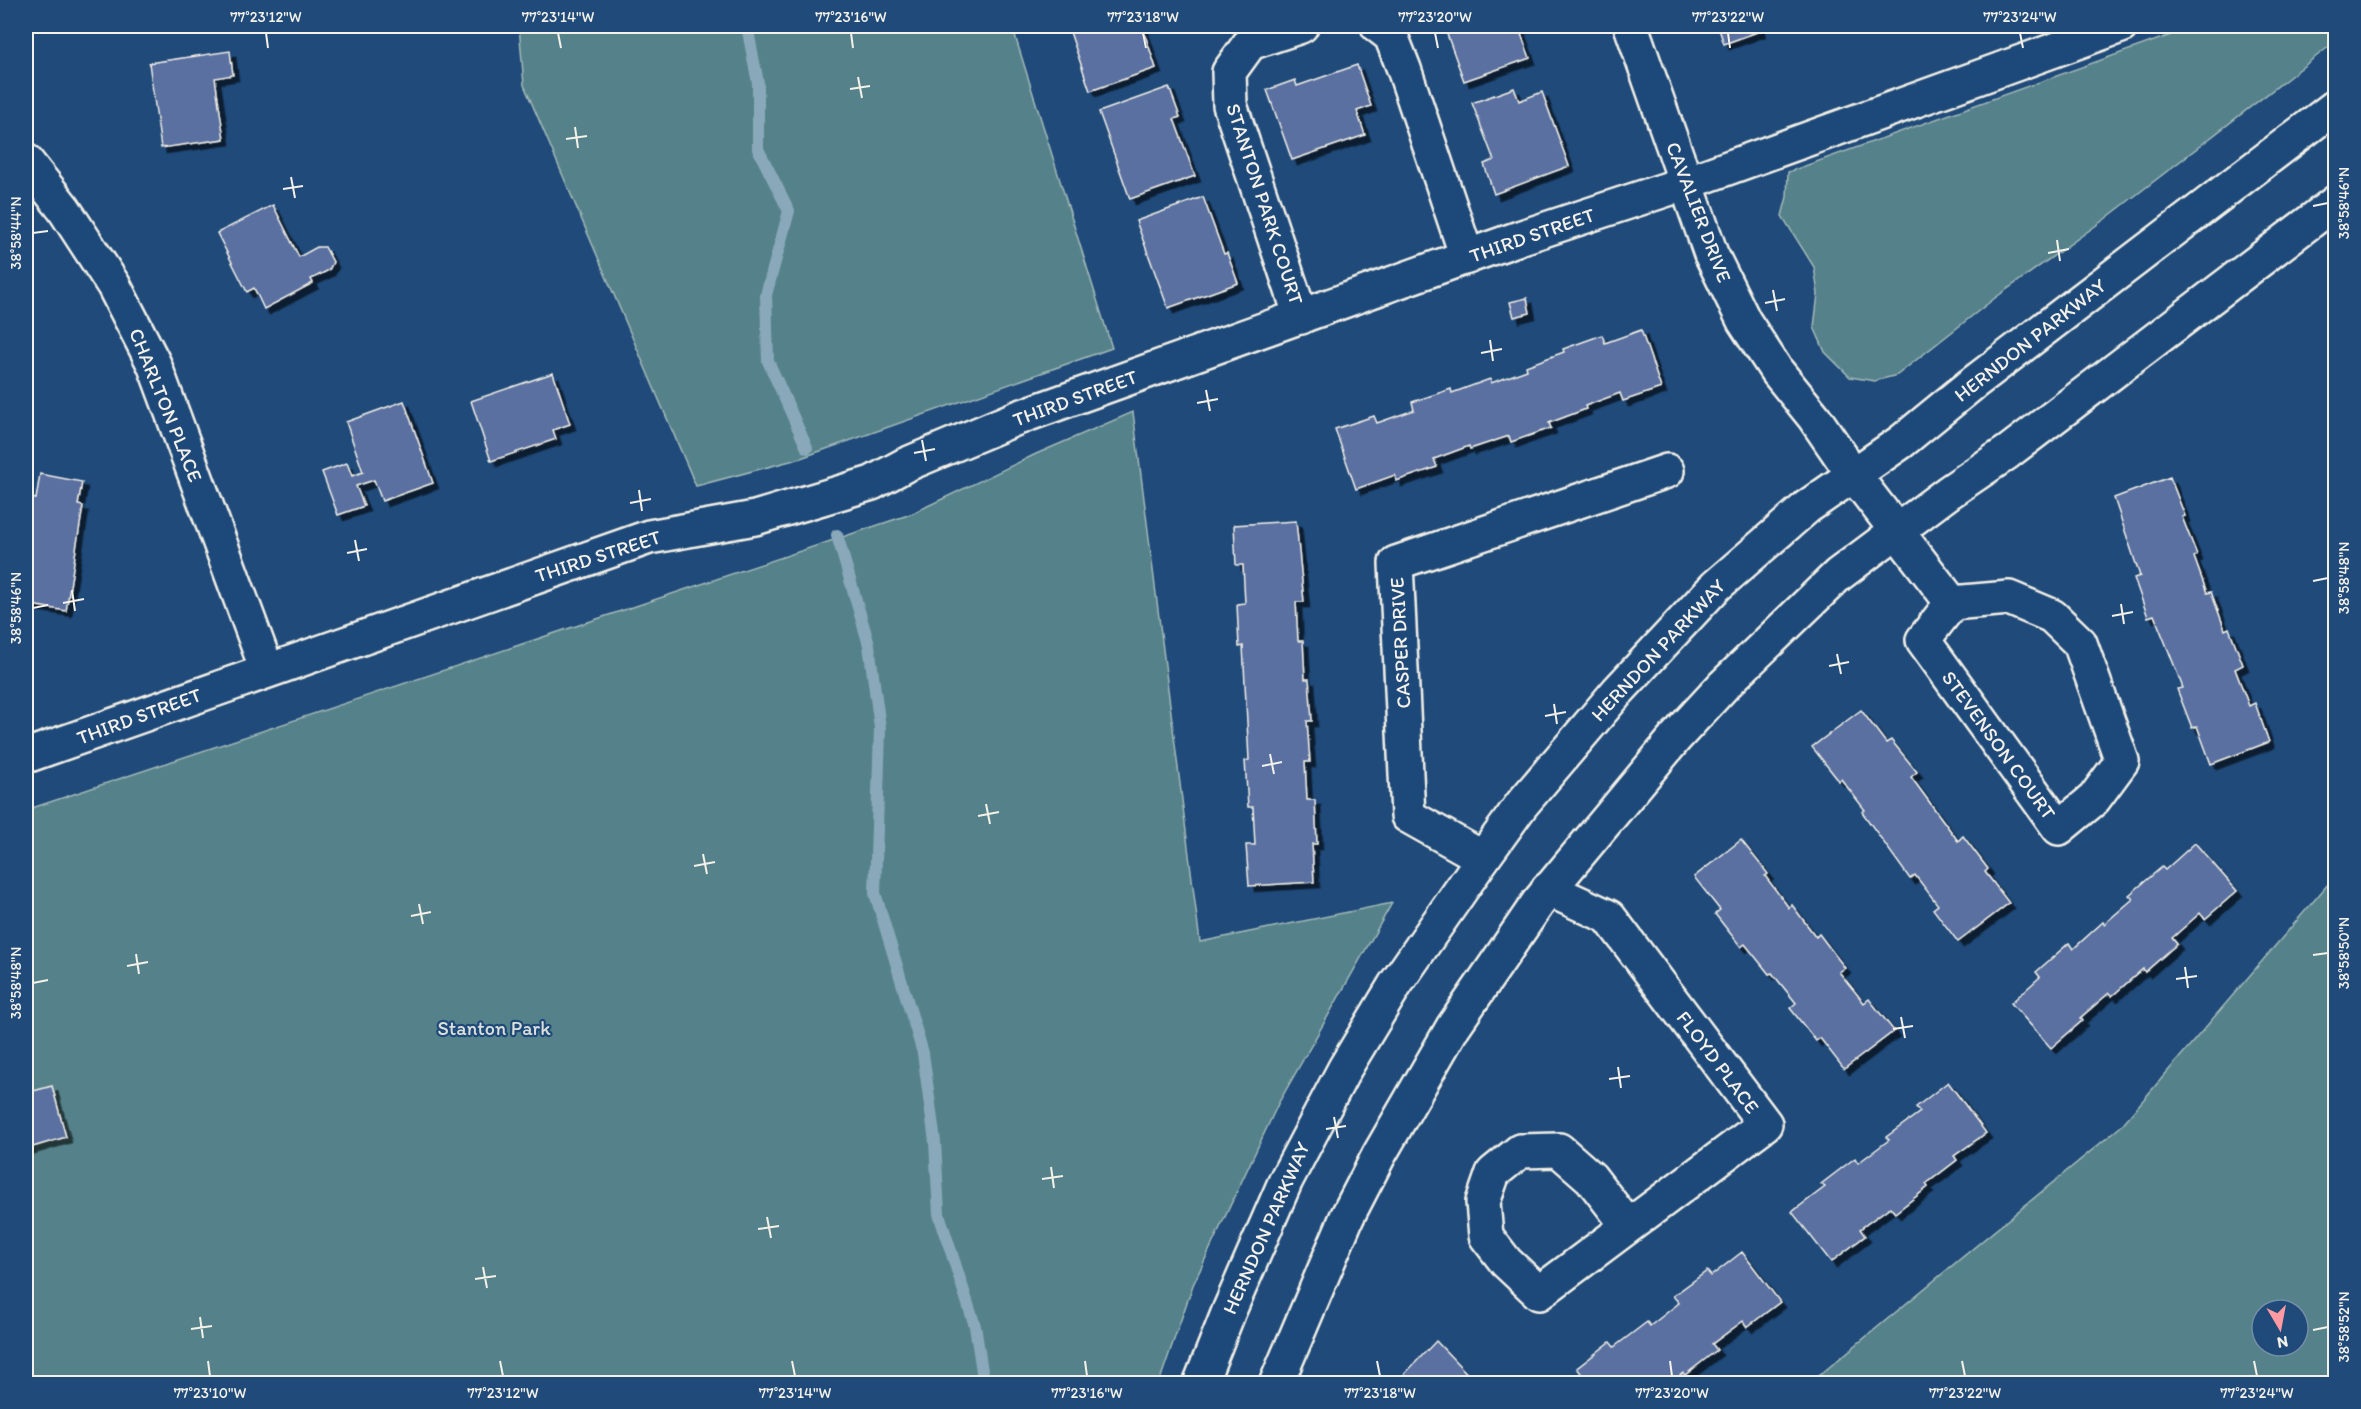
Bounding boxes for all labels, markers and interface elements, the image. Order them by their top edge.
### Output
text: 77°23'12"W [230,8,302,26]
text: 77°23'14"W [522,8,594,26]
text: 77°23'16"W [815,8,887,26]
text: 77°23'18"W [1107,8,1179,26]
text: 77°23'20"W [1398,8,1472,26]
text: 77°23'22"W [1692,8,1764,26]
text: 77°23'24"W [1983,8,2057,26]
street label: STANTON PARK COURT [1221,100,1309,308]
street label: CAVALIER DRIVE [1661,138,1737,286]
text: 38°58'46"N [2335,167,2353,239]
text: 38°58'44"N [7,196,25,270]
street label: THIRD STREET [1466,202,1598,268]
street label: HERNDON PARKWAY [1949,273,2111,407]
street label: CHARLTON PLACE [124,325,208,485]
street label: THIRD STREET [1010,364,1140,432]
street label: THIRD STREET [532,524,664,588]
text: 38°58'48"N [2335,542,2353,614]
text: 38°58'46"N [7,572,25,644]
street label: HERNDON PARKWAY [1586,573,1731,726]
street label: CASPER DRIVE [1385,577,1415,709]
street label: STEVENSON COURT [1937,666,2061,824]
street label: THIRD STREET [74,682,204,750]
text: 38°58'50"N [2335,917,2353,989]
text: 38°58'48"N [7,947,25,1019]
street label: FLOYD PLACE [1672,1006,1764,1118]
park label: Stanton Park [438,1016,551,1040]
street label: HERNDON PARKWAY [1217,1138,1315,1318]
text: 38°58'52"N [2335,1291,2353,1363]
north arrow [2250,1298,2310,1358]
text: N [2276,1332,2289,1353]
text: 77°23'10"W [174,1384,246,1402]
text: 77°23'12"W [467,1384,539,1402]
text: 77°23'14"W [759,1384,831,1402]
text: 77°23'16"W [1051,1384,1123,1402]
text: 77°23'18"W [1344,1384,1416,1402]
text: 77°23'20"W [1635,1384,1709,1402]
text: 77°23'22"W [1929,1384,2001,1402]
text: 77°23'24"W [2220,1384,2294,1402]

